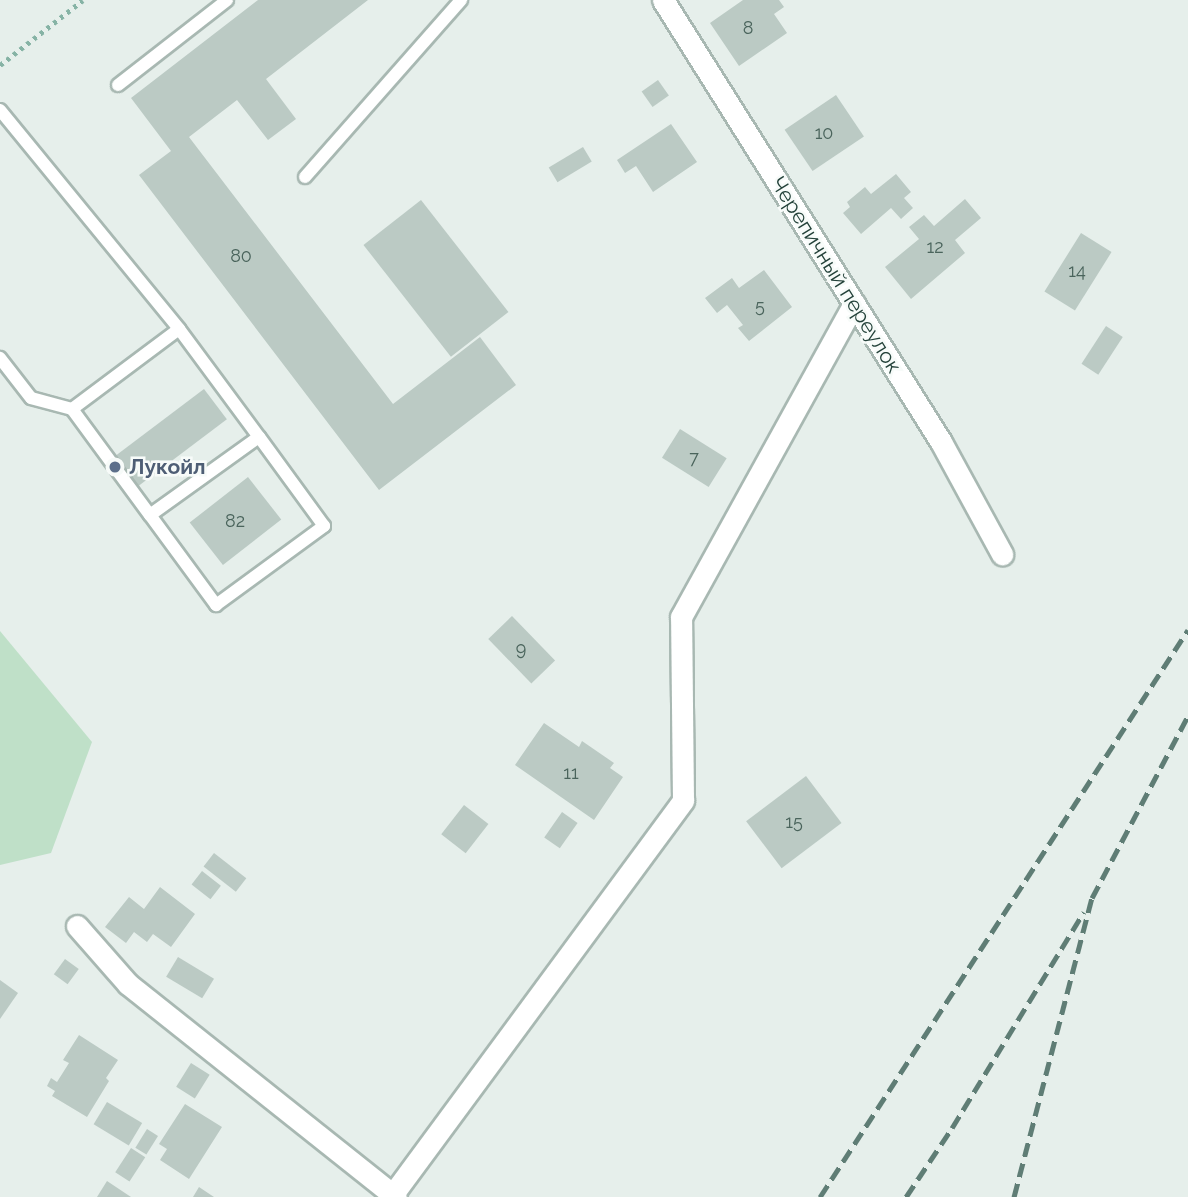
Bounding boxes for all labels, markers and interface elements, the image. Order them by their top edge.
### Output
house number: 8 [743,17,753,39]
house number: 10 [815,122,833,144]
street label: Черепичный переулок [765,172,907,378]
house number: 12 [926,236,944,258]
house number: 80 [230,245,252,267]
house number: 14 [1068,260,1086,282]
house number: 5 [755,295,765,317]
house number: 7 [689,447,699,469]
place label: Лукойл [129,454,206,480]
marker: Лукойл [107,459,123,475]
house number: 82 [225,510,245,532]
house number: 9 [516,638,526,660]
house number: 11 [563,762,579,784]
house number: 15 [785,811,803,833]

